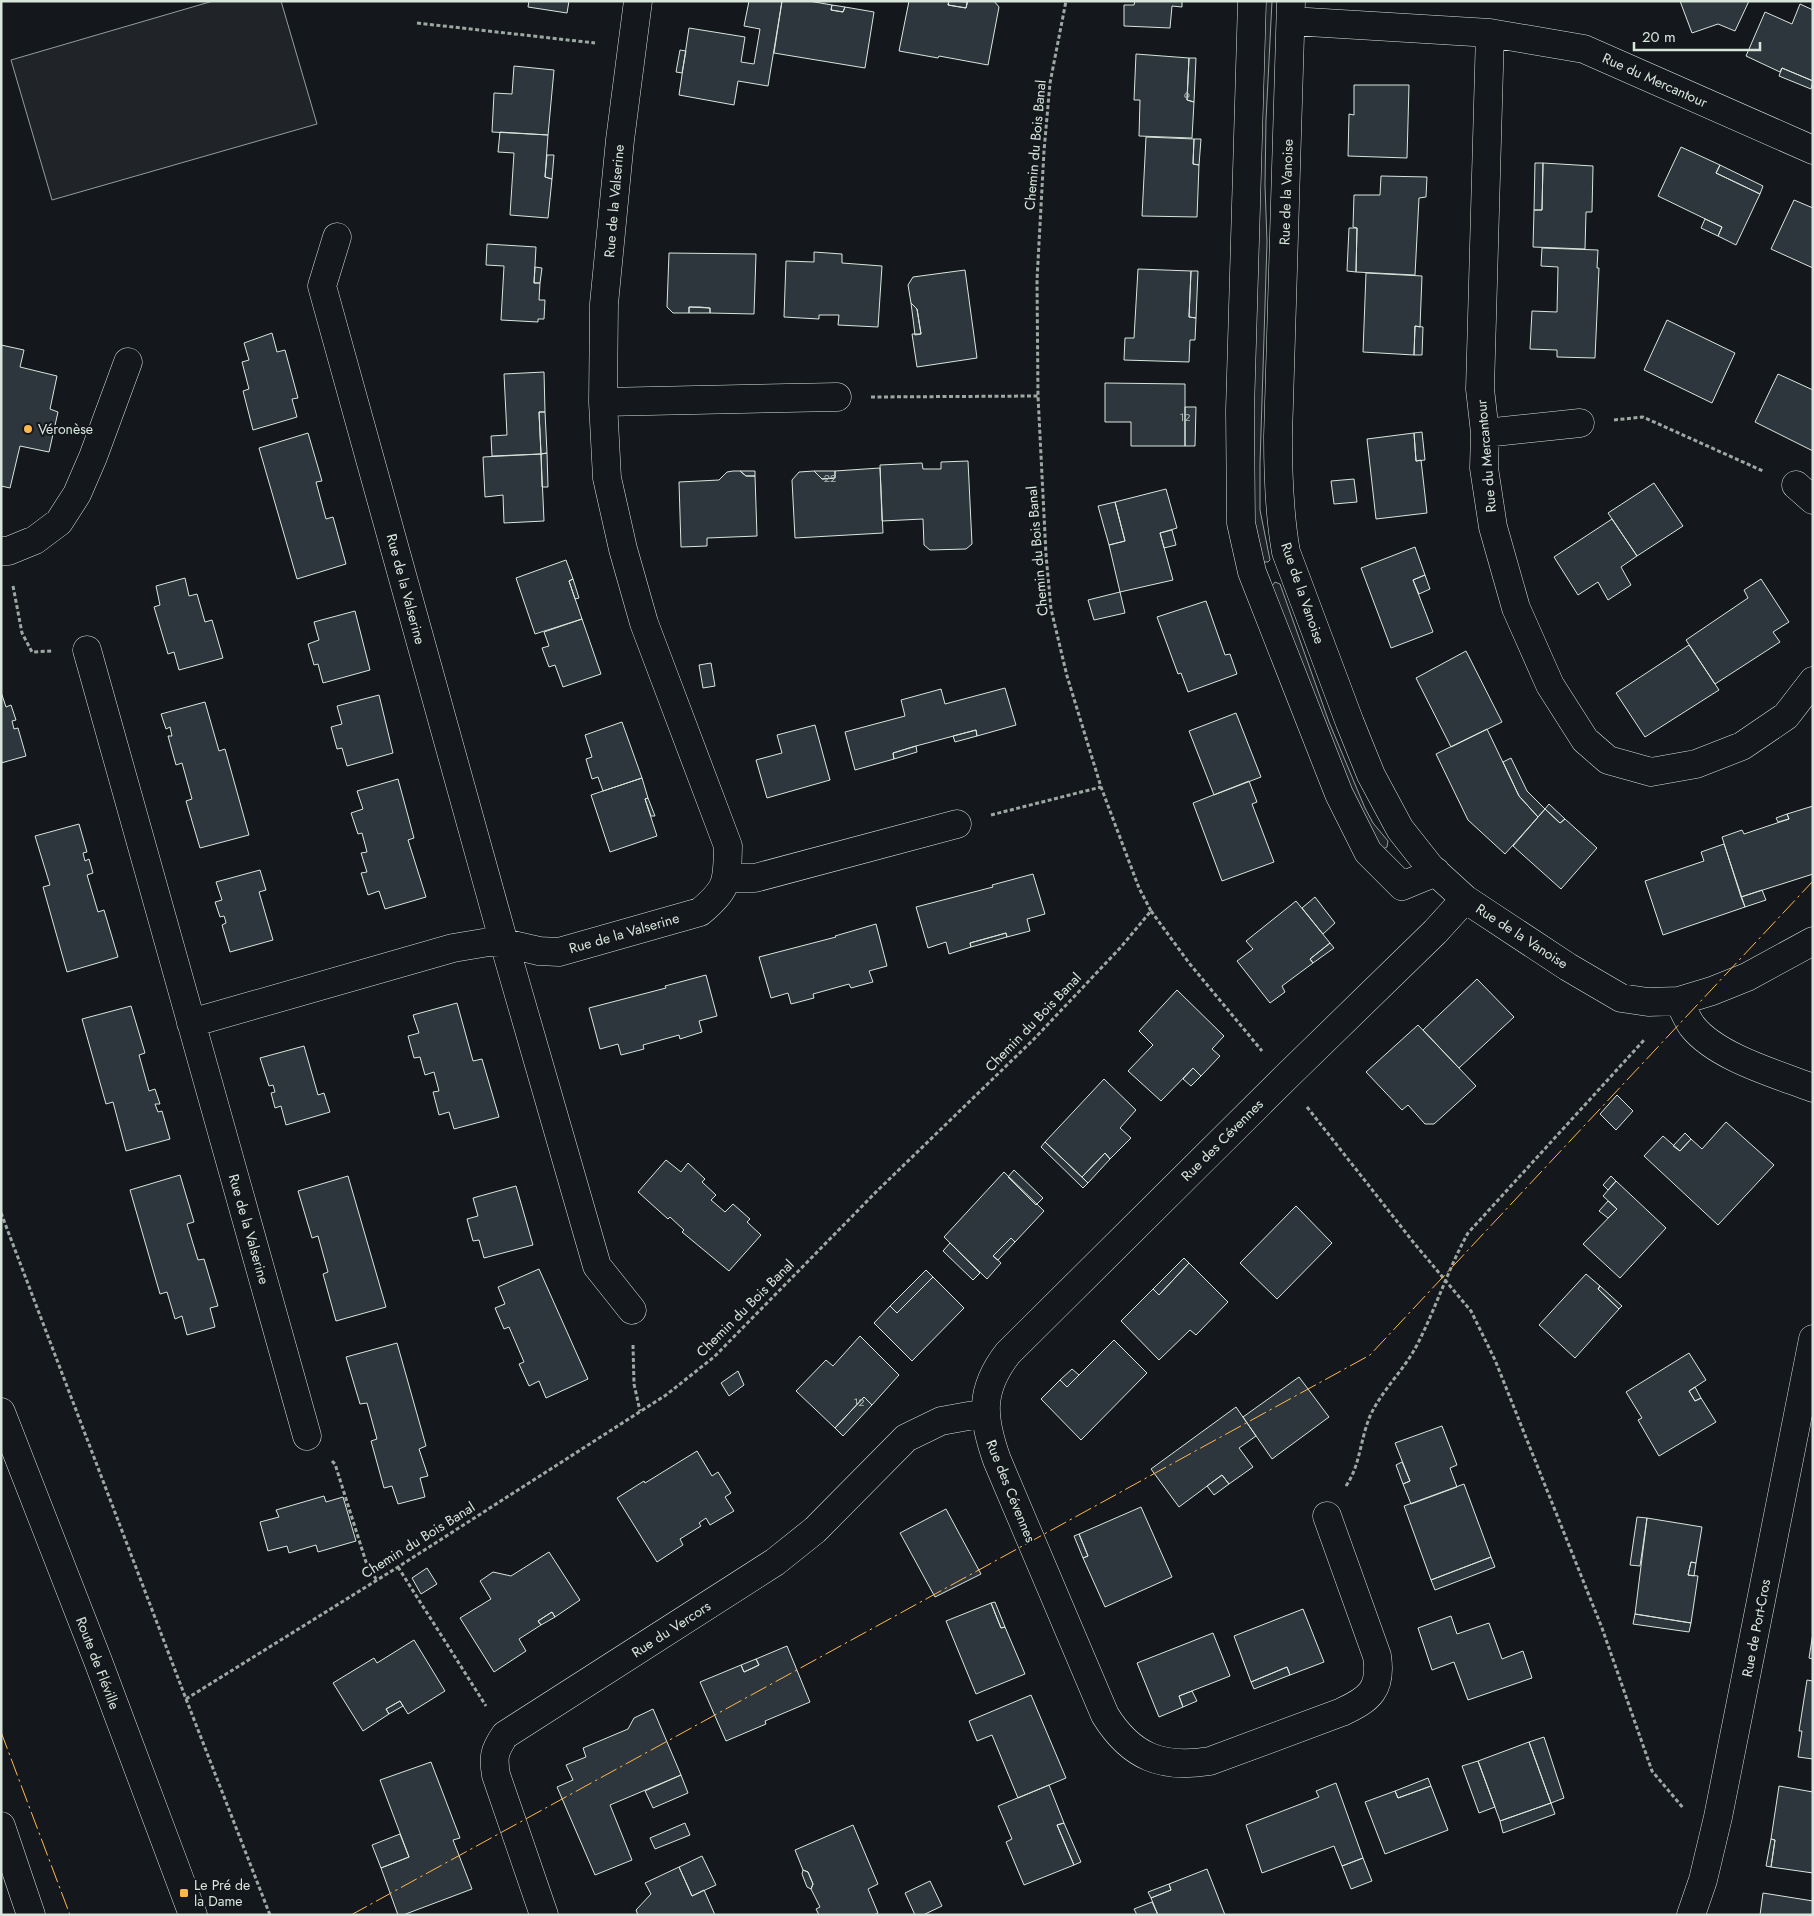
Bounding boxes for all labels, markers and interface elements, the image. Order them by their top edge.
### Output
scale bar [1634,20,1760,52]
text: 20 m [1642,26,1676,48]
street label: Rue du Mercantour [1599,48,1711,112]
street label: Chemin du Bois Banal [1019,79,1051,211]
house number: 6 [1184,86,1190,102]
street label: Rue de la Vanoise [1274,139,1298,245]
street label: Rue de la Valserine [599,143,629,259]
street label: Rue du Mercantour [1471,399,1501,513]
house number: 12 [1179,409,1191,425]
place label: Véronèse [38,419,93,439]
marker: Véronèse [22,423,34,435]
house number: 22 [824,470,836,486]
street label: Chemin du Bois Banal [1021,485,1053,617]
street label: Rue de la Valserine [382,531,430,647]
street label: Rue de la Vanoise [1276,540,1330,646]
street label: Rue de la Vanoise [1472,899,1572,973]
street label: Rue de la Valserine [567,908,681,958]
street label: Chemin du Bois Banal [980,968,1086,1076]
street label: Rue des Cévennes [1176,1094,1268,1186]
street label: Rue de la Valserine [224,1172,274,1286]
street label: Chemin du Bois Banal [692,1255,798,1361]
house number: 12 [853,1394,865,1410]
street label: Rue des Cévennes [981,1437,1041,1546]
street label: Chemin du Bois Banal [357,1497,479,1583]
street label: Rue de Port-Cros [1737,1577,1775,1679]
street label: Rue du Vercors [627,1596,715,1662]
street label: Route de Fléville [71,1614,125,1712]
place label: Le Pré de la Dame [194,1875,250,1911]
marker: Le Pré de la Dame [178,1887,190,1899]

